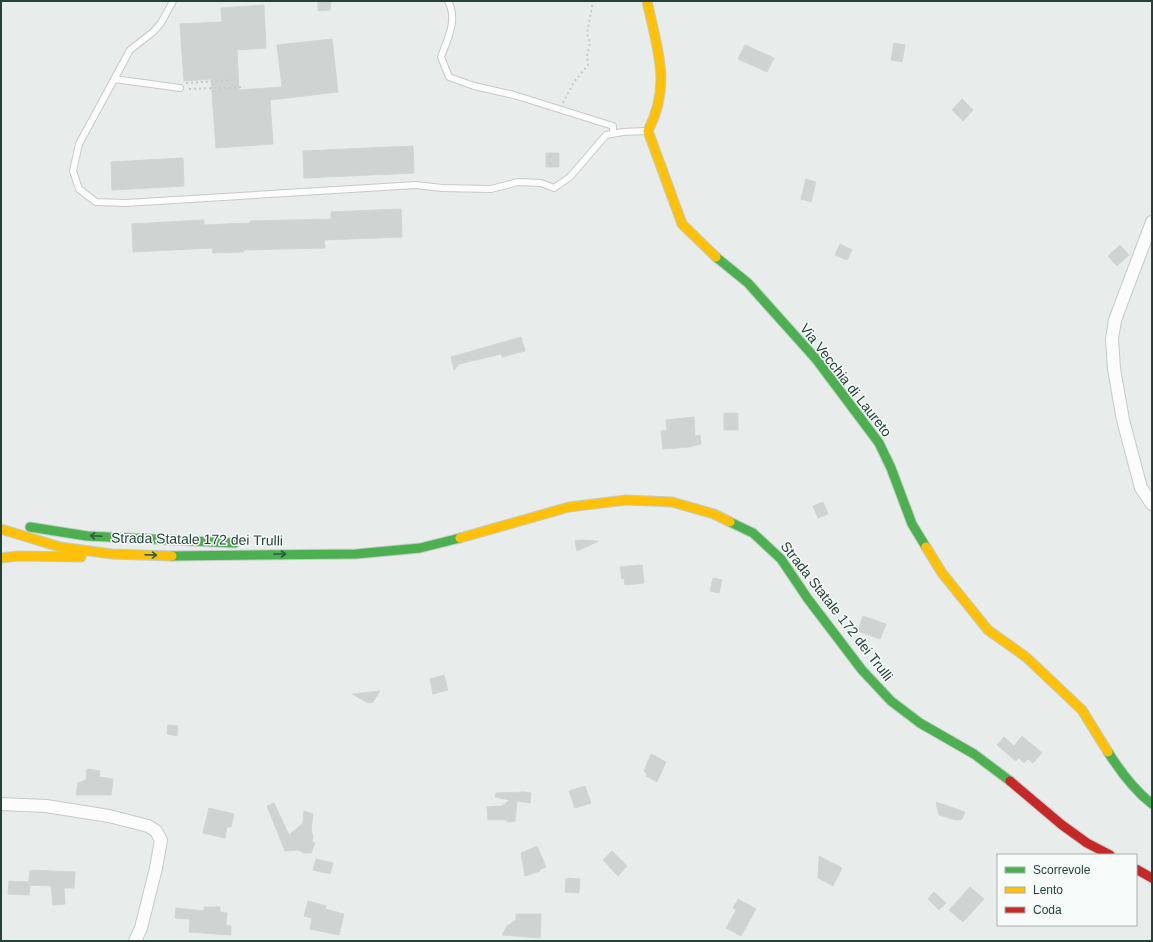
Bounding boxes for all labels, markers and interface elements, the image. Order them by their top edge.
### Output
street label: Via Vecchia di Laureto [797,320,895,440]
street label: Strada Statale 172 dei Trulli [111,530,283,548]
one-way arrow [90,532,103,540]
street label: Strada Statale 172 dei Trulli [778,538,896,684]
one-way arrow [273,550,286,558]
one-way arrow [144,551,157,559]
legend [997,854,1137,926]
text: Scorrevole [1033,863,1091,877]
text: Lento [1033,883,1063,897]
text: Coda [1033,903,1062,917]

